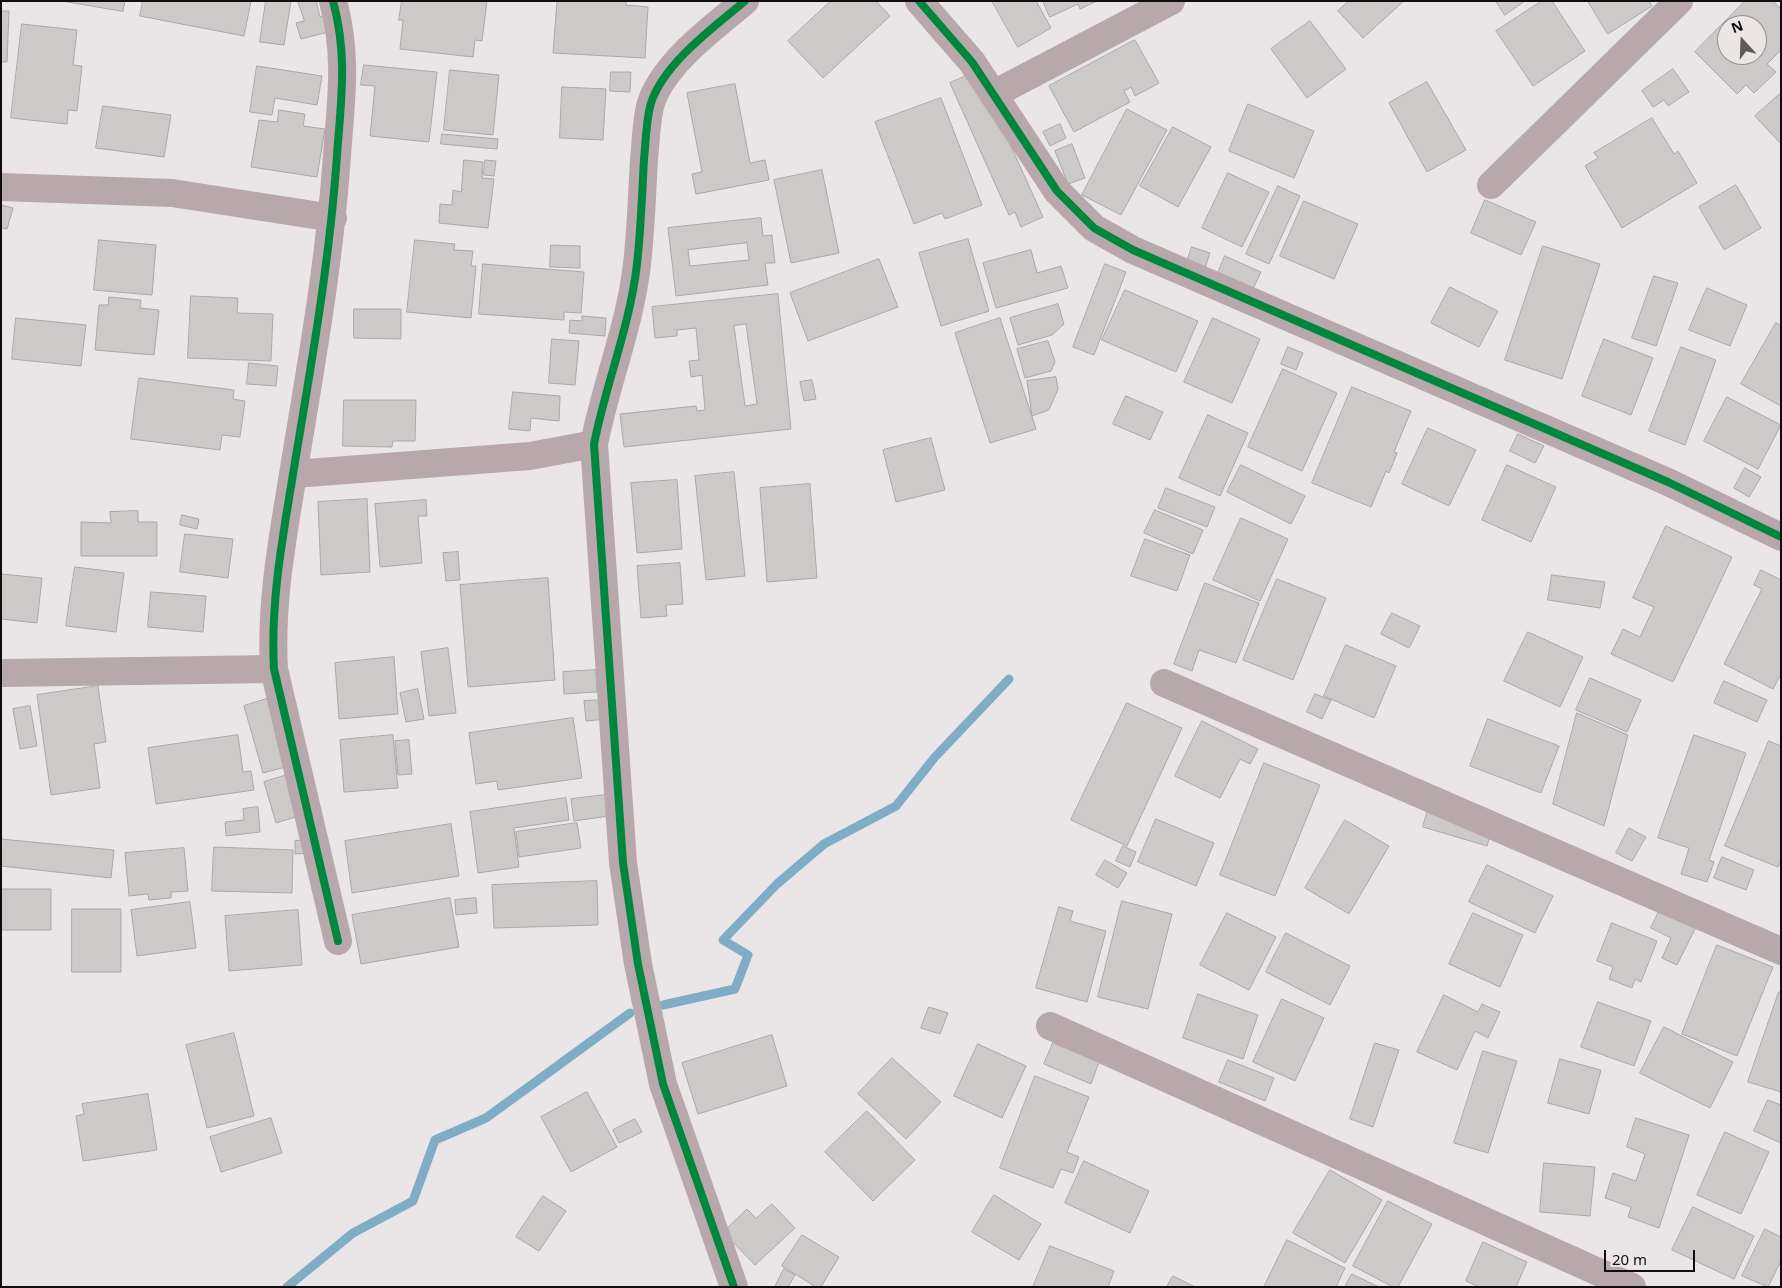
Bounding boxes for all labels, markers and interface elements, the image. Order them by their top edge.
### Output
north arrow [1717,15,1767,65]
text: N [1728,16,1746,37]
scale bar [1607,1240,1698,1272]
text: 20 m [1612,1249,1647,1269]

